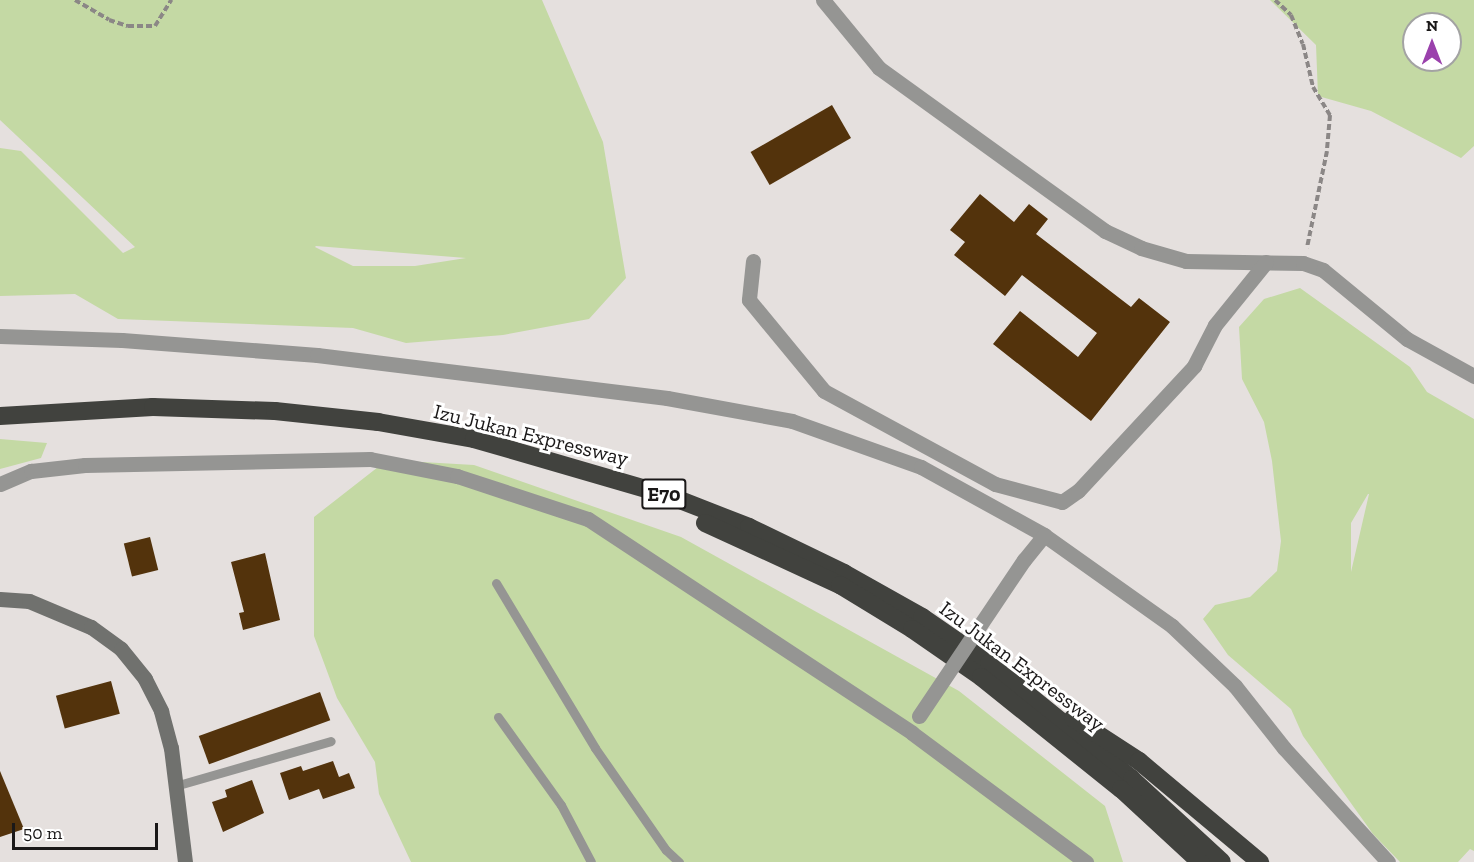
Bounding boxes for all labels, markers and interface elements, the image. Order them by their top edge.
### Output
north arrow [1402,12,1462,72]
text: N [1426,16,1438,35]
street label: Izu Jukan Expressway [431,399,631,471]
road number: E70 [640,477,688,511]
street label: Izu Jukan Expressway [935,596,1109,736]
scale bar [15,811,160,849]
text: 50 m [23,822,62,844]

